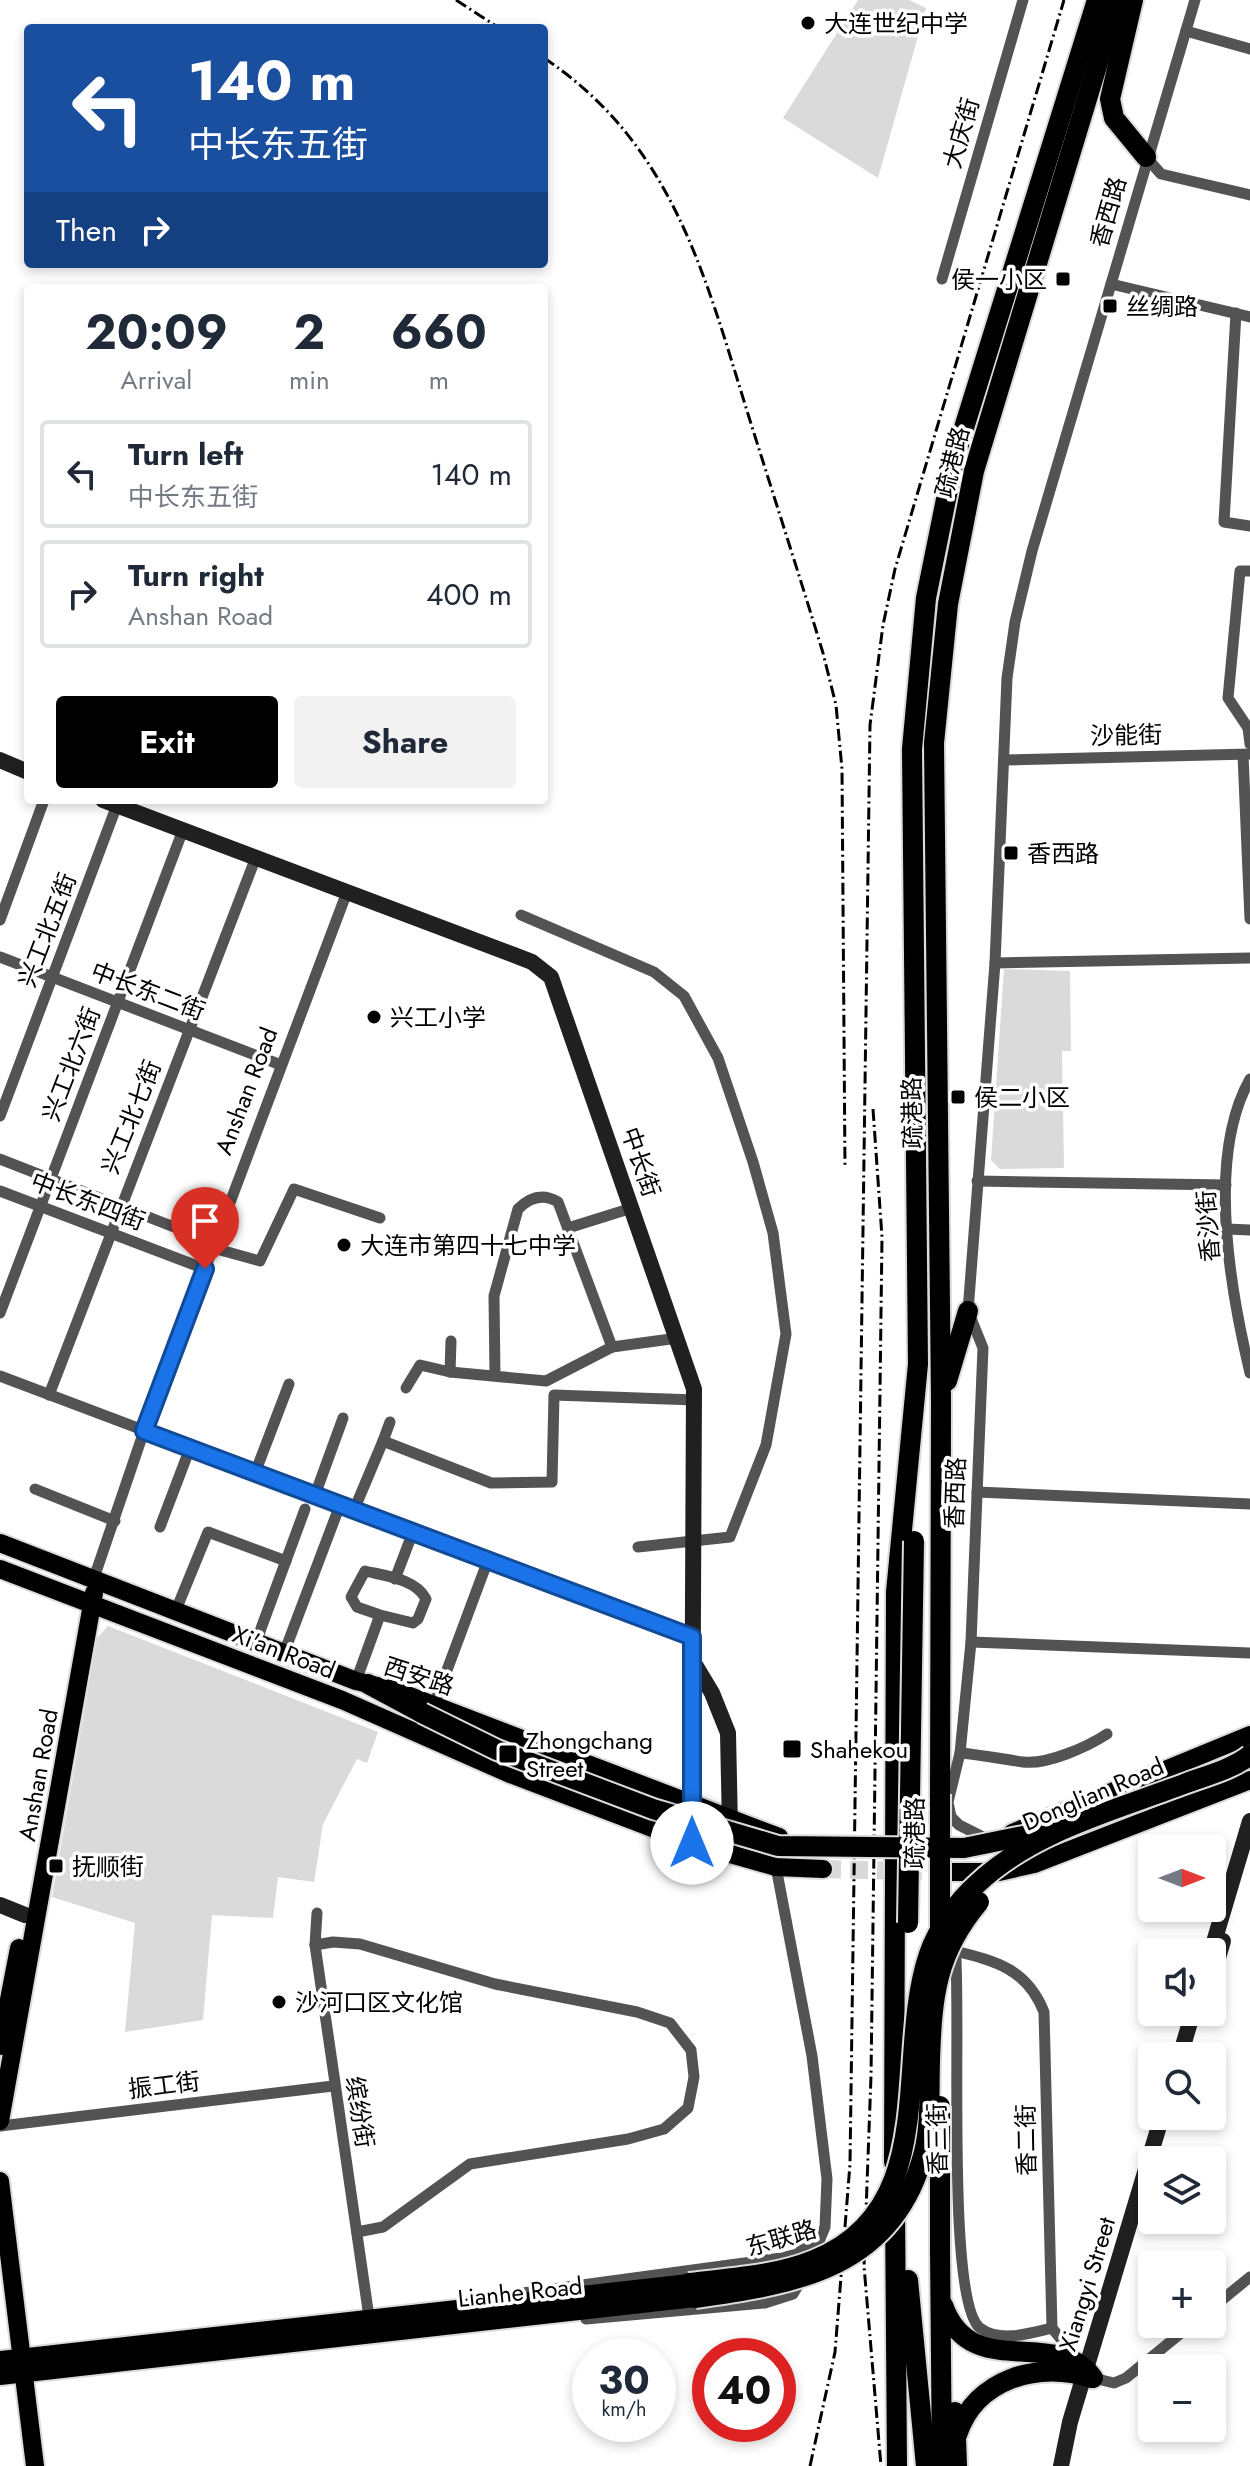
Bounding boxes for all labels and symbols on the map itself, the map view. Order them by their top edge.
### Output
place label: 大连世纪中学 [824,6,968,41]
marker: 大连世纪中学 [799,14,817,32]
street label: 大庆街 [934,94,988,172]
street label: 香西路 [1081,173,1135,251]
place label: 侯一小区 [951,262,1047,297]
marker: 侯一小区 [1054,270,1072,288]
place label: 丝绸路 [1126,289,1198,324]
marker: 丝绸路 [1101,297,1119,315]
street label: 疏港路 [926,423,978,501]
street label: 沙能街 [1090,717,1162,753]
place label: 香西路 [1027,836,1099,871]
marker: 香西路 [1002,844,1020,862]
street label: 兴工北五街 [9,868,85,992]
street label: 中长东二街 [86,953,210,1029]
place label: 兴工小学 [390,1000,486,1035]
street label: 兴工北六街 [33,1002,109,1126]
marker: 兴工小学 [365,1008,383,1026]
street label: Anshan Road [206,1022,286,1160]
street label: 兴工北七街 [92,1055,170,1179]
street label: 疏港路 [894,1077,930,1149]
place label: 侯二小区 [974,1080,1070,1115]
marker: 侯二小区 [949,1088,967,1106]
street label: 中长街 [613,1122,669,1202]
street label: 中长东四街 [26,1163,150,1239]
pin [171,1187,239,1269]
street label: 香沙街 [1188,1189,1228,1263]
place label: 大连市第四十七中学 [360,1228,576,1263]
marker: 大连市第四十七中学 [335,1236,353,1254]
street label: 香西路 [936,1456,974,1530]
street label: Xi'an Road [228,1616,340,1688]
street label: 西安路 [379,1648,459,1704]
street label: Anshan Road [9,1706,67,1844]
place label: Zhongchang Street [526,1723,653,1786]
place label: Shahekou [810,1732,908,1767]
marker: Shahekou [781,1738,803,1760]
marker: Zhongchang Street [497,1743,519,1765]
street label: Donglian Road [1017,1748,1169,1840]
street label: 疏港路 [897,1797,932,1869]
position arrow [650,1801,734,1885]
north arrow [1138,1834,1226,1922]
place label: 抚顺街 [72,1849,144,1884]
marker: 抚顺街 [47,1857,65,1875]
place label: 沙河口区文化馆 [295,1985,463,2020]
marker: 沙河口区文化馆 [270,1993,288,2011]
street label: 振工街 [126,2063,202,2107]
street label: 缤纷街 [337,2074,383,2150]
street label: 香三街 [919,2103,955,2175]
street label: 香二街 [1008,2104,1044,2176]
street label: 东联路 [742,2211,820,2265]
street label: Xiangyi Street [1050,2212,1124,2355]
street label: Lianhe Road [456,2268,584,2316]
speed limit sign: 40 [692,2338,796,2442]

